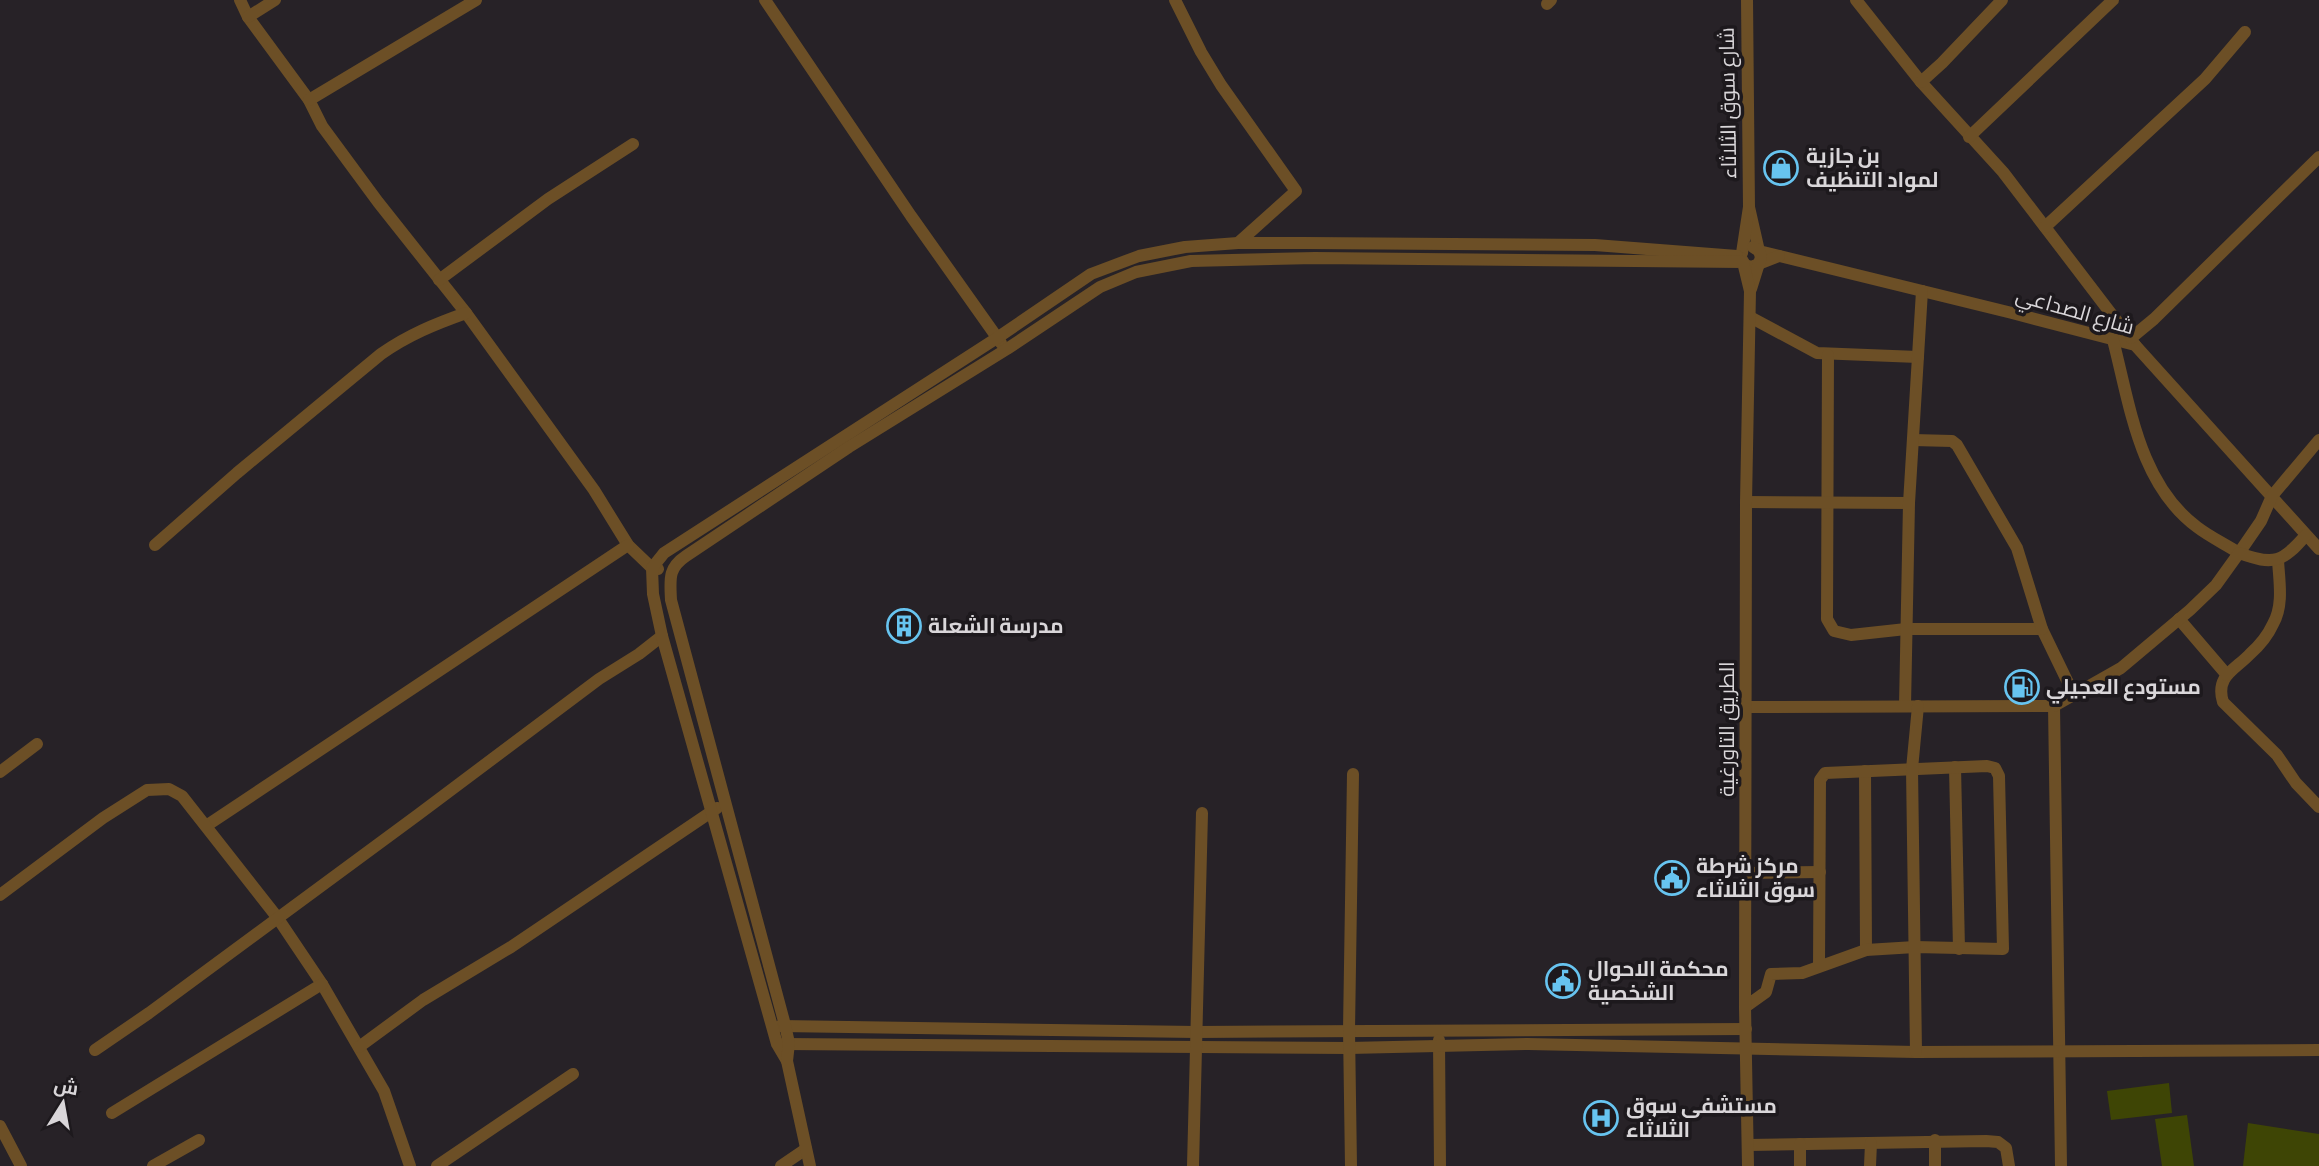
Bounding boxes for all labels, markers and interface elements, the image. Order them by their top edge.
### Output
street label: شارع سوق الثلاثاء [1714,27,1743,179]
place label: بن جازية لمواد التنظيف [1806,143,1938,193]
shop icon: بن جازية لمواد التنظيف [1762,149,1800,187]
street label: شارع الصداعي [2012,282,2137,343]
building icon: مدرسة الشعلة [885,607,923,645]
place label: مدرسة الشعلة [928,613,1064,639]
street label: الطريق التاورغية [1714,661,1740,797]
fuel station icon: مستودع العجيلي [2003,668,2041,706]
place label: مستودع العجيلي [2046,674,2201,704]
place label: مركز شرطة سوق الثلاثاء [1696,853,1815,903]
public building icon: مركز شرطة سوق الثلاثاء [1653,859,1691,897]
place label: محكمة الاحوال الشخصية [1588,956,1729,1006]
public building icon: محكمة الاحوال الشخصية [1544,962,1582,1000]
north arrow [28,1068,98,1138]
text: ش [52,1073,80,1100]
place label: مستشفى سوق الثلاثاء [1626,1093,1777,1143]
hospital icon: مستشفى سوق الثلاثاء [1582,1099,1620,1137]

